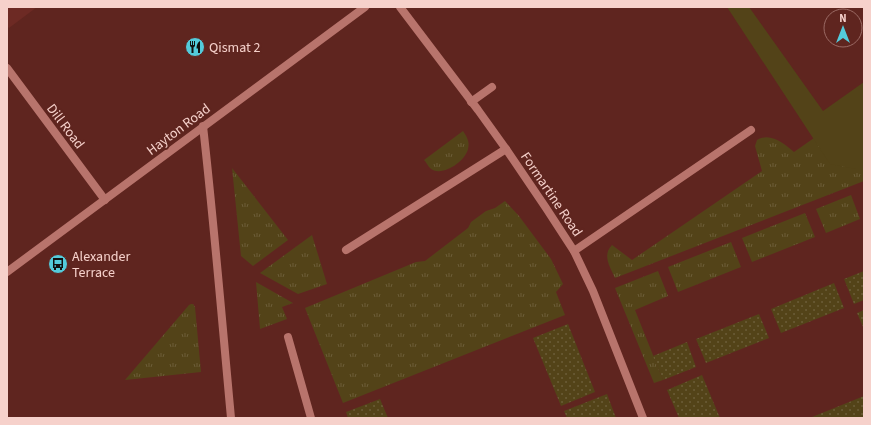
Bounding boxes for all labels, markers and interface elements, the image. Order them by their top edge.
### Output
north arrow [823,8,863,48]
text: N [839,11,847,26]
restaurant icon: Qismat 2 [184,36,206,58]
place label: Qismat 2 [209,38,261,58]
street label: Hayton Road [142,99,215,160]
street label: Dill Road [42,100,89,153]
street label: Formartine Road [515,148,587,241]
place label: Alexander Terrace [72,247,131,283]
bus stop icon: Alexander Terrace [47,253,69,275]

